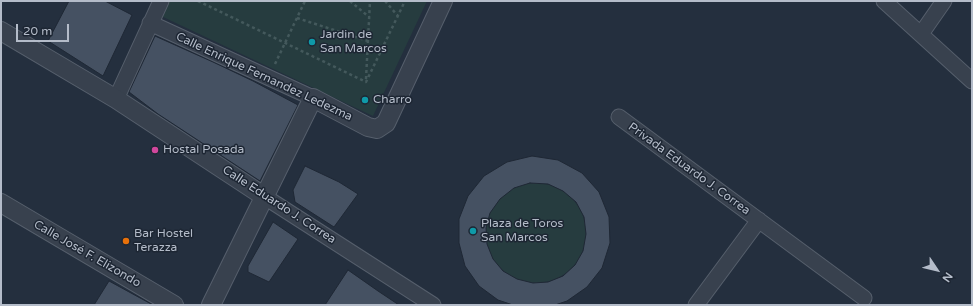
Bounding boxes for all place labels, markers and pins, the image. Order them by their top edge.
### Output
place label: Jardin de San Marcos [320,28,387,56]
marker: Jardin de San Marcos [307,37,317,47]
place label: Charro [373,93,412,107]
marker: Charro [360,95,370,105]
place label: Hostal Posada [163,143,244,157]
marker: Hostal Posada [150,145,160,155]
place label: Plaza de Toros San Marcos [481,217,563,245]
marker: Plaza de Toros San Marcos [468,226,478,236]
place label: Bar Hostel Terazza [134,227,193,255]
marker: Bar Hostel Terazza [121,236,131,246]

